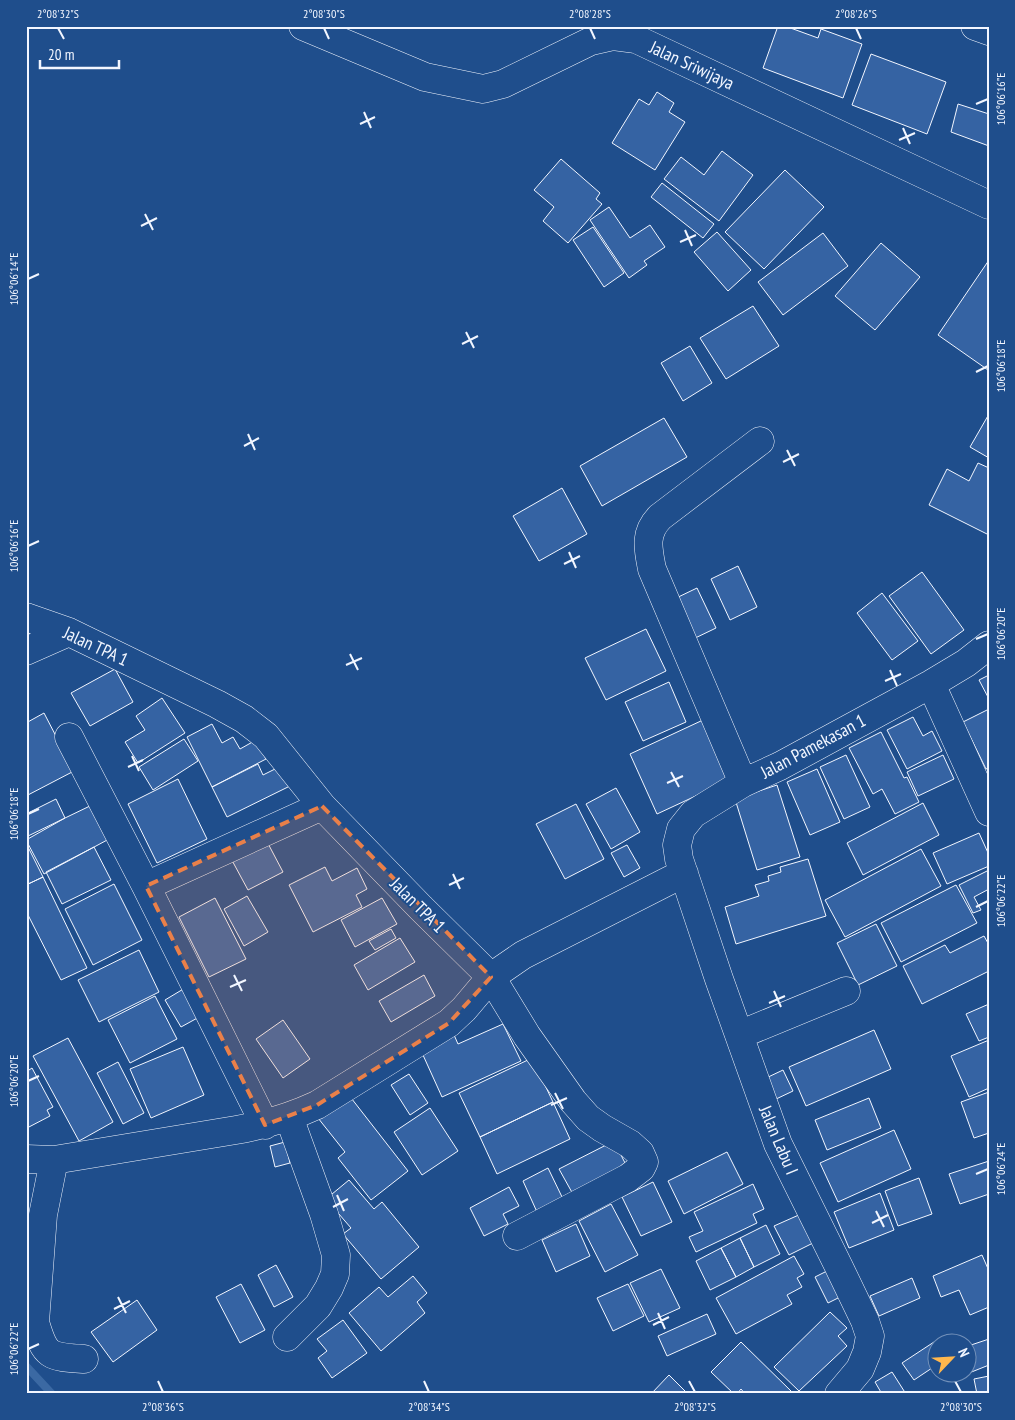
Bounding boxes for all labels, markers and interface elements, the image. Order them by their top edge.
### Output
text: 2°08'32"S [37,6,79,21]
text: 2°08'30"S [303,6,345,21]
text: 2°08'28"S [569,6,611,21]
text: 2°08'26"S [835,6,877,21]
street label: Jalan Sriwijaya [645,35,738,95]
scale bar [40,38,119,70]
text: 20 m [48,45,74,64]
text: 106°06'16"E [993,73,1008,125]
text: 106°06'14"E [6,253,21,305]
text: 106°06'18"E [993,340,1008,392]
text: 106°06'16"E [6,520,21,572]
text: 106°06'20"E [993,608,1008,660]
street label: Jalan TPA 1 [59,621,132,671]
street label: Jalan Pamekasan 1 [756,709,870,784]
text: 106°06'18"E [6,788,21,840]
street label: Jalan TPA 1 [385,872,451,938]
text: 106°06'22"E [993,875,1008,927]
text: 106°06'20"E [6,1055,21,1107]
street label: Jalan Labu I [754,1101,804,1178]
text: 106°06'24"E [993,1143,1008,1195]
text: 106°06'22"E [6,1323,21,1375]
north arrow [928,1332,978,1382]
text: N [954,1345,974,1360]
text: 2°08'36"S [142,1399,184,1414]
text: 2°08'34"S [408,1399,450,1414]
text: 2°08'32"S [674,1399,716,1414]
text: 2°08'30"S [940,1399,982,1414]

